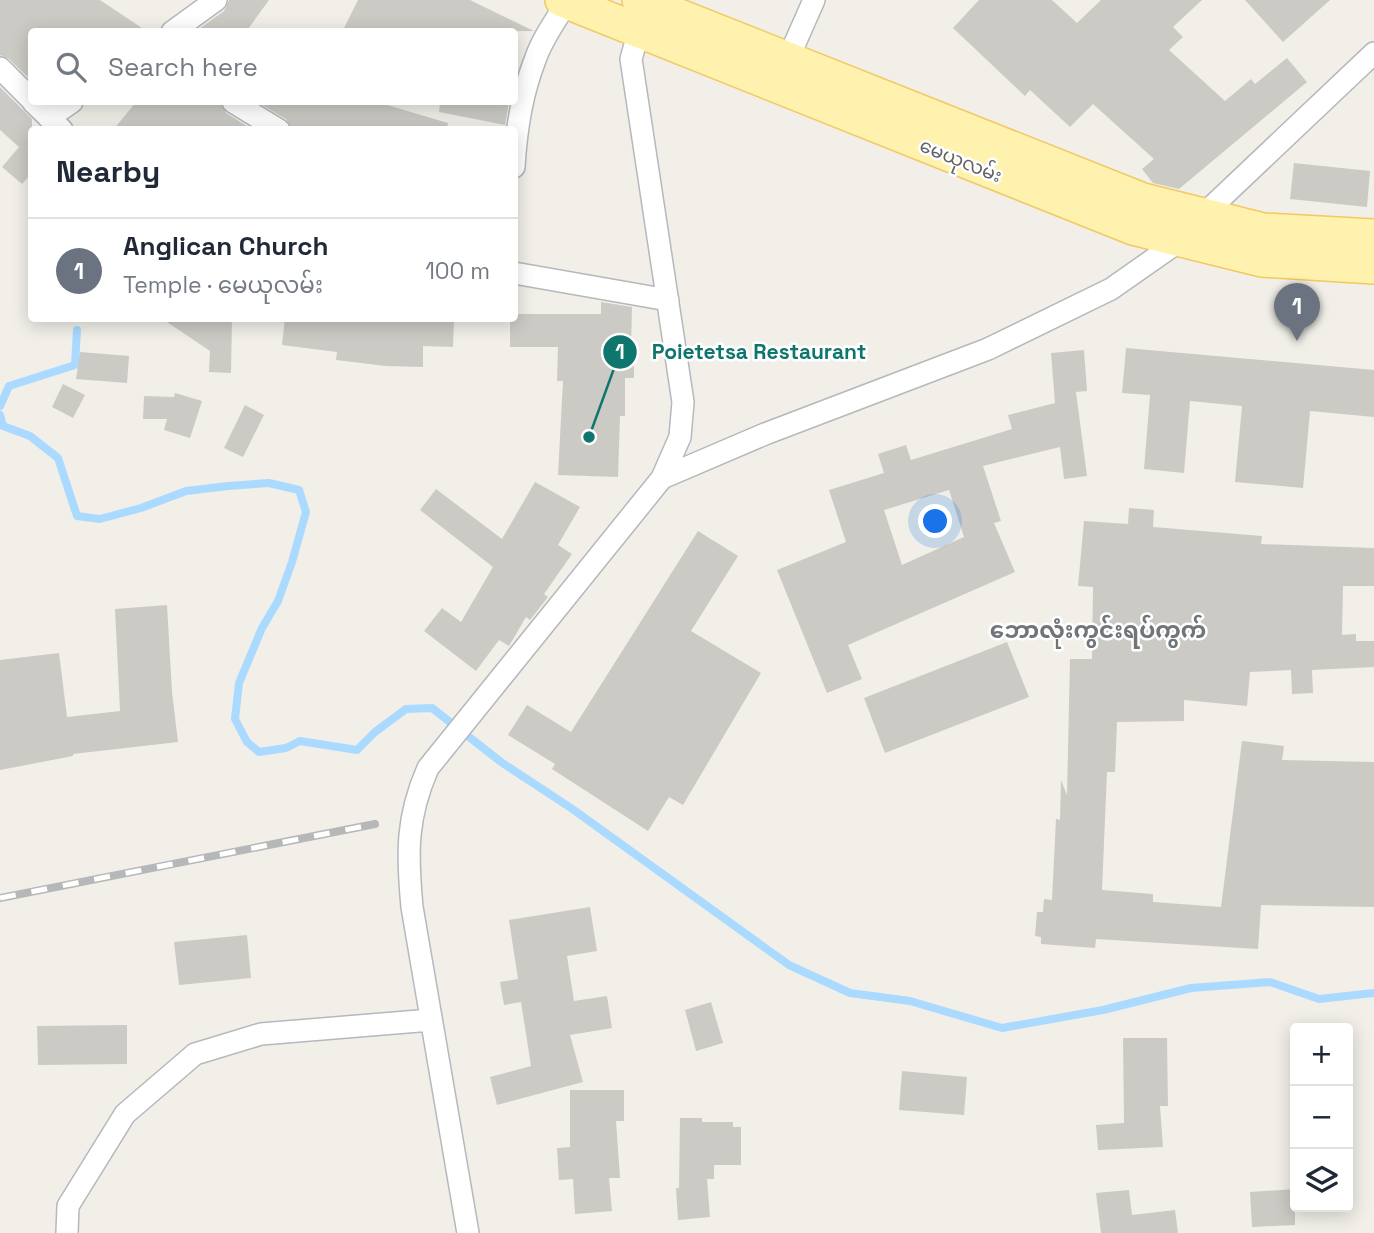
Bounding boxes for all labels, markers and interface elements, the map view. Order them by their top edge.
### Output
search box [28,28,518,105]
icon: search [52,48,90,86]
text: Search here [108,50,258,84]
street label: မေယုလမ်း [914,131,1006,192]
text: Nearby [56,152,160,191]
text: Anglican Church [123,229,328,263]
text: 1 [74,256,84,286]
text: 100 m [425,256,490,286]
text: Temple · မေယုလမ်း [123,270,323,300]
pin: 1 [1274,283,1320,341]
callout: Poietetsa Restaurant [603,331,880,373]
text: 1 [615,338,625,365]
text: Poietetsa Restaurant [652,338,866,365]
your location [918,504,952,538]
district label: ဘောလုံးကွင်းရပ်ကွက် [990,614,1206,649]
map controls [1290,1023,1353,1212]
button: + [1290,1023,1353,1086]
button: − [1290,1086,1353,1149]
button: layers [1290,1149,1353,1212]

